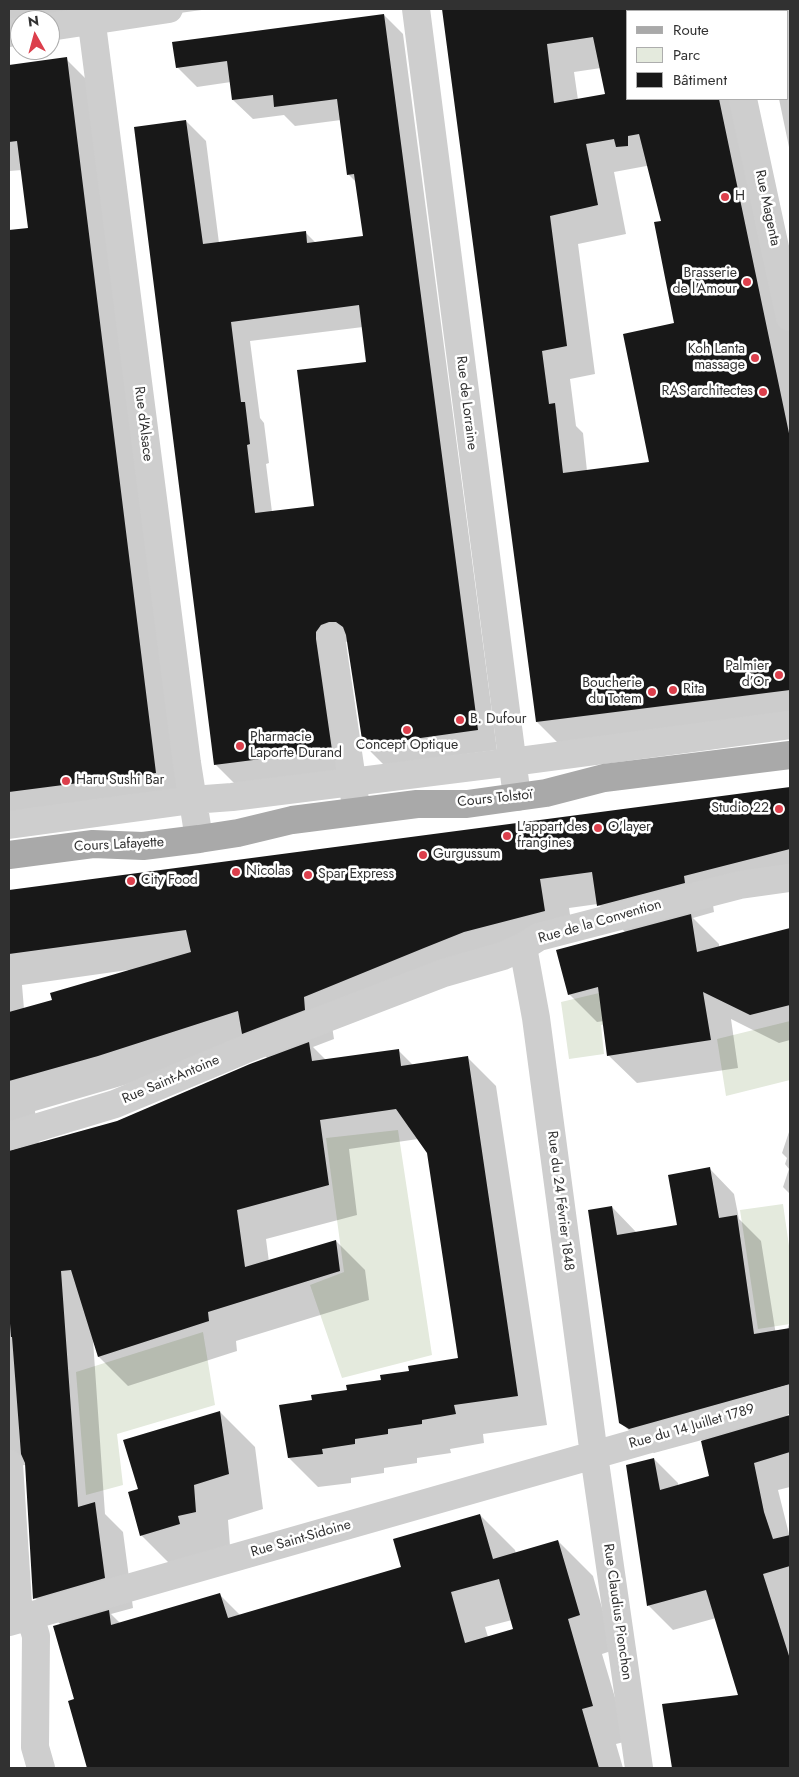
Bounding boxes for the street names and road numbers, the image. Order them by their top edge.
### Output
street label: Rue Magenta [751,168,783,248]
street label: Rue de Lorraine [452,355,480,451]
street label: Rue d'Alsace [130,386,156,462]
street label: Cours Tolstoï [457,787,533,811]
street label: Cours Lafayette [74,834,164,856]
street label: Rue de la Convention [537,896,663,948]
street label: Rue Saint-Antoine [120,1052,222,1108]
street label: Rue du 24 Février 1848 [543,1130,577,1272]
street label: Rue du 14 Juillet 1789 [627,1401,757,1453]
street label: Rue Saint-Sidoine [249,1517,353,1561]
street label: Rue Claudius Pionchon [599,1543,635,1681]

